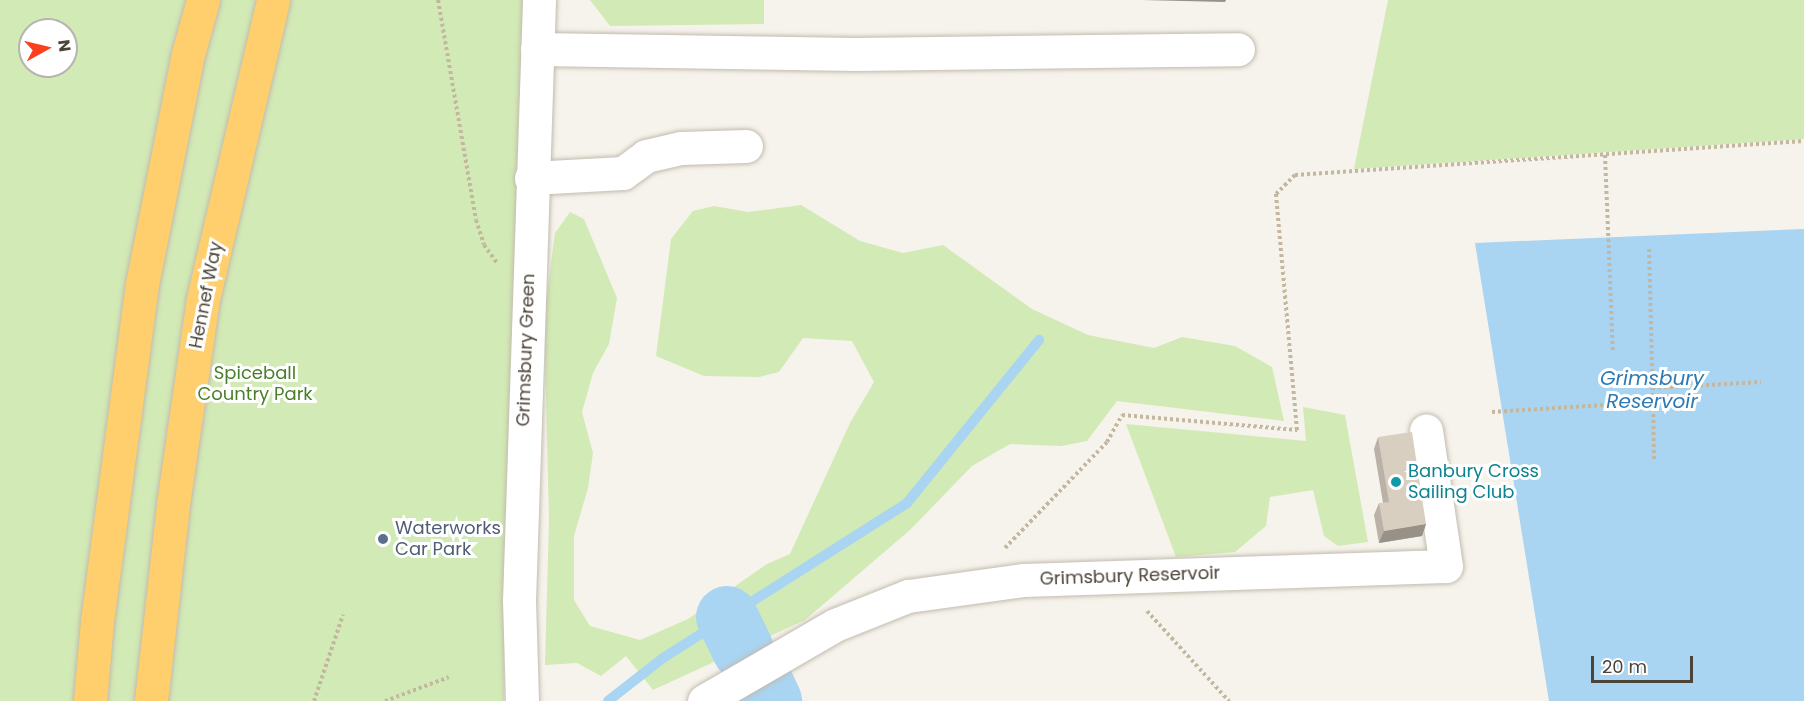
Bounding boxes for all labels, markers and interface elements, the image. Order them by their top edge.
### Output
north arrow [18,18,78,78]
text: N [52,38,77,53]
street label: Hennef Way [185,240,227,350]
street label: Grimsbury Green [513,273,539,427]
park label: Spiceball Country Park [197,363,313,406]
water label: Grimsbury Reservoir [1600,366,1704,413]
place label: Banbury Cross Sailing Club [1408,461,1539,504]
marker: Banbury Cross Sailing Club [1389,475,1403,489]
place label: Waterworks Car Park [395,518,501,560]
marker: Waterworks Car Park [376,532,390,546]
street label: Grimsbury Reservoir [1039,562,1221,590]
scale bar [1594,644,1696,682]
text: 20 m [1602,654,1647,679]

